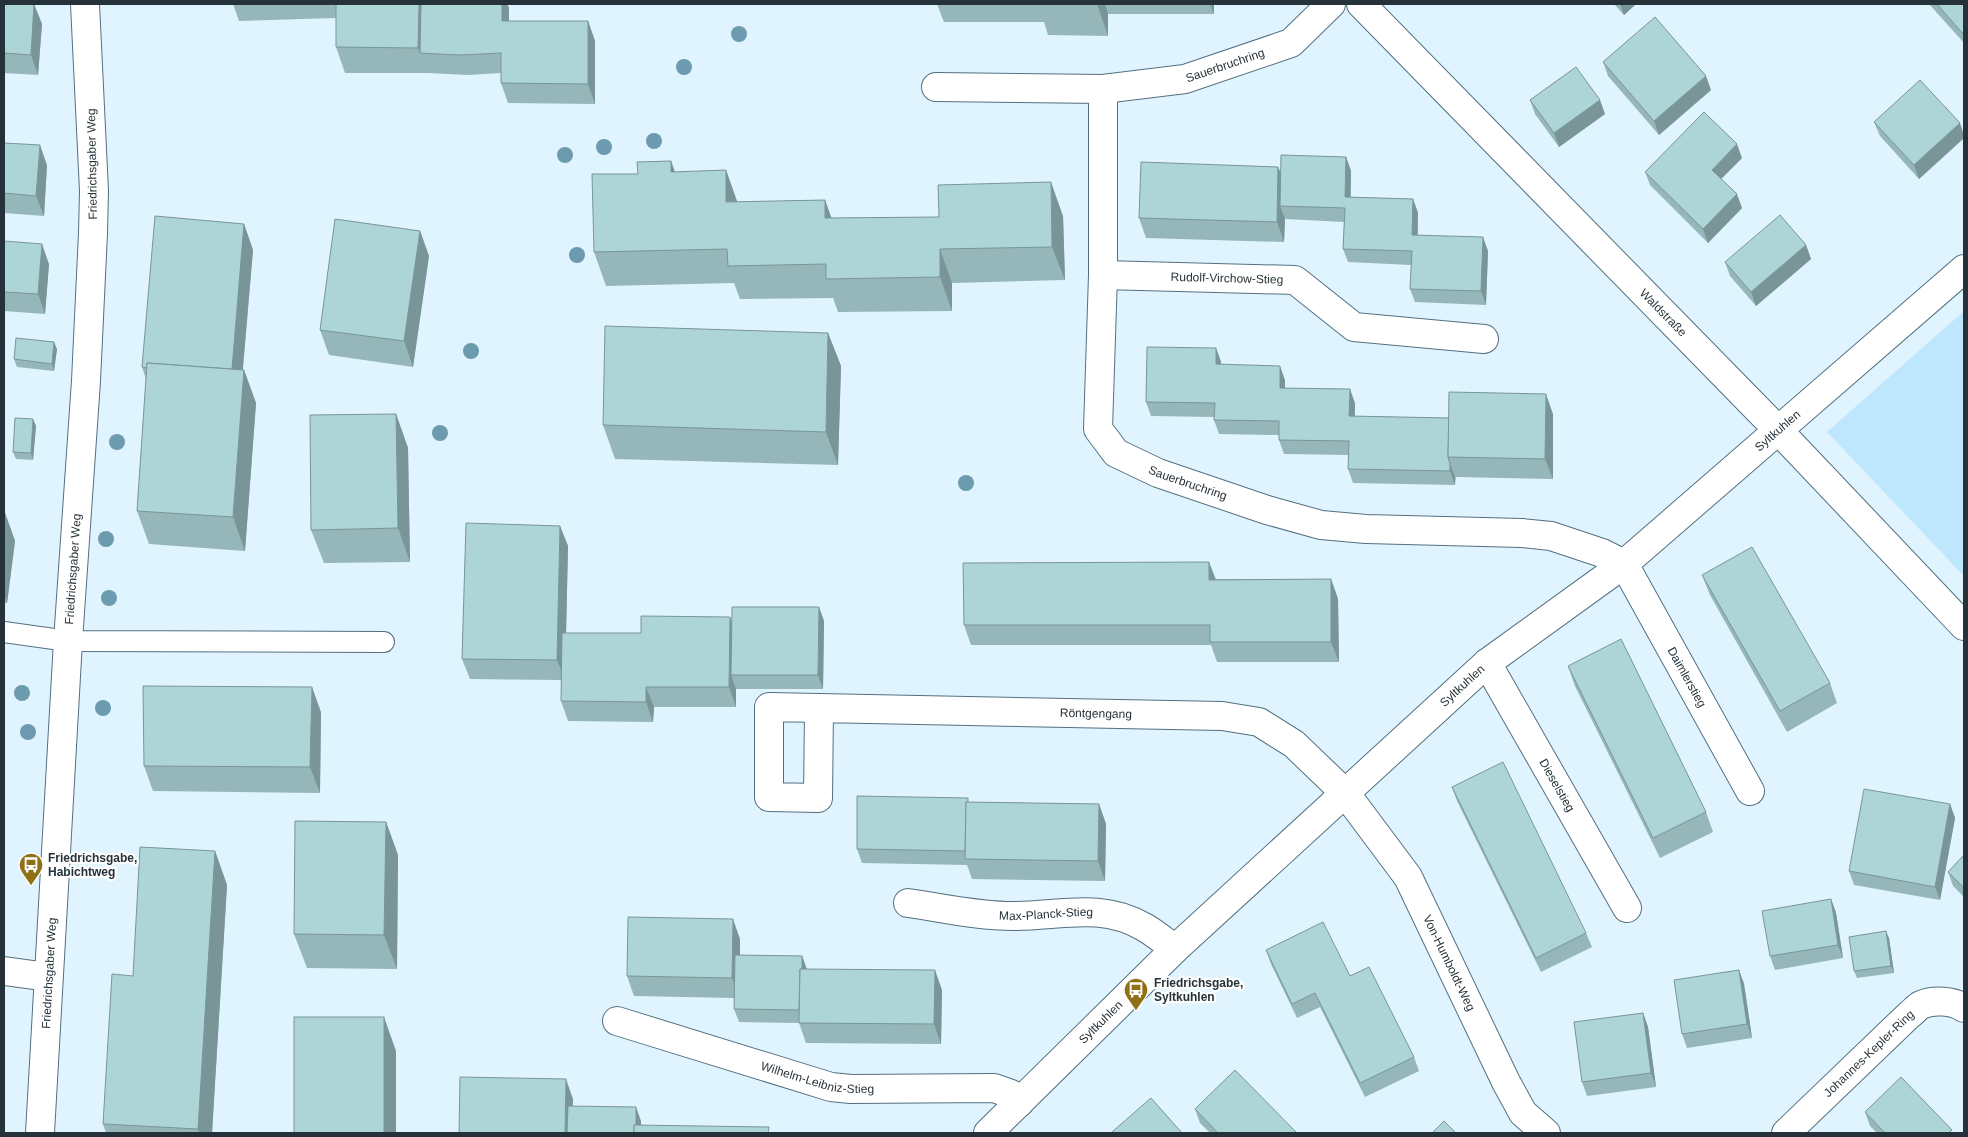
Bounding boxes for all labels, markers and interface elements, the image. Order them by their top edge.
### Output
street label: Sauerbruchring [1184,46,1266,85]
street label: Friedrichsgaber Weg [84,108,100,220]
street label: Rudolf-Virchow-Stieg [1170,270,1283,287]
street label: Waldstraße [1637,286,1690,340]
street label: Syltkuhlen [1752,407,1803,454]
street label: Sauerbruchring [1146,463,1229,503]
street label: Friedrichsgaber Weg [62,513,84,625]
street label: Daimlerstieg [1665,645,1709,710]
street label: Syltkuhlen [1437,662,1487,710]
street label: Röntgengang [1060,706,1132,721]
street label: Dieselstieg [1536,756,1578,814]
place label: Friedrichsgabe, Habichtweg [48,851,137,879]
bus stop icon: Friedrichsgabe, Habichtweg [18,852,44,886]
street label: Max-Planck-Stieg [999,905,1093,923]
street label: Von-Humboldt-Weg [1420,913,1478,1013]
street label: Friedrichsgaber Weg [39,917,59,1029]
place label: Friedrichsgabe, Syltkuhlen [1154,976,1243,1004]
bus stop icon: Friedrichsgabe, Syltkuhlen [1123,977,1149,1011]
street label: Syltkuhlen [1076,998,1125,1047]
street label: Johannes-Kepler-Ring [1821,1007,1917,1100]
street label: Wilhelm-Leibniz-Stieg [759,1059,874,1096]

